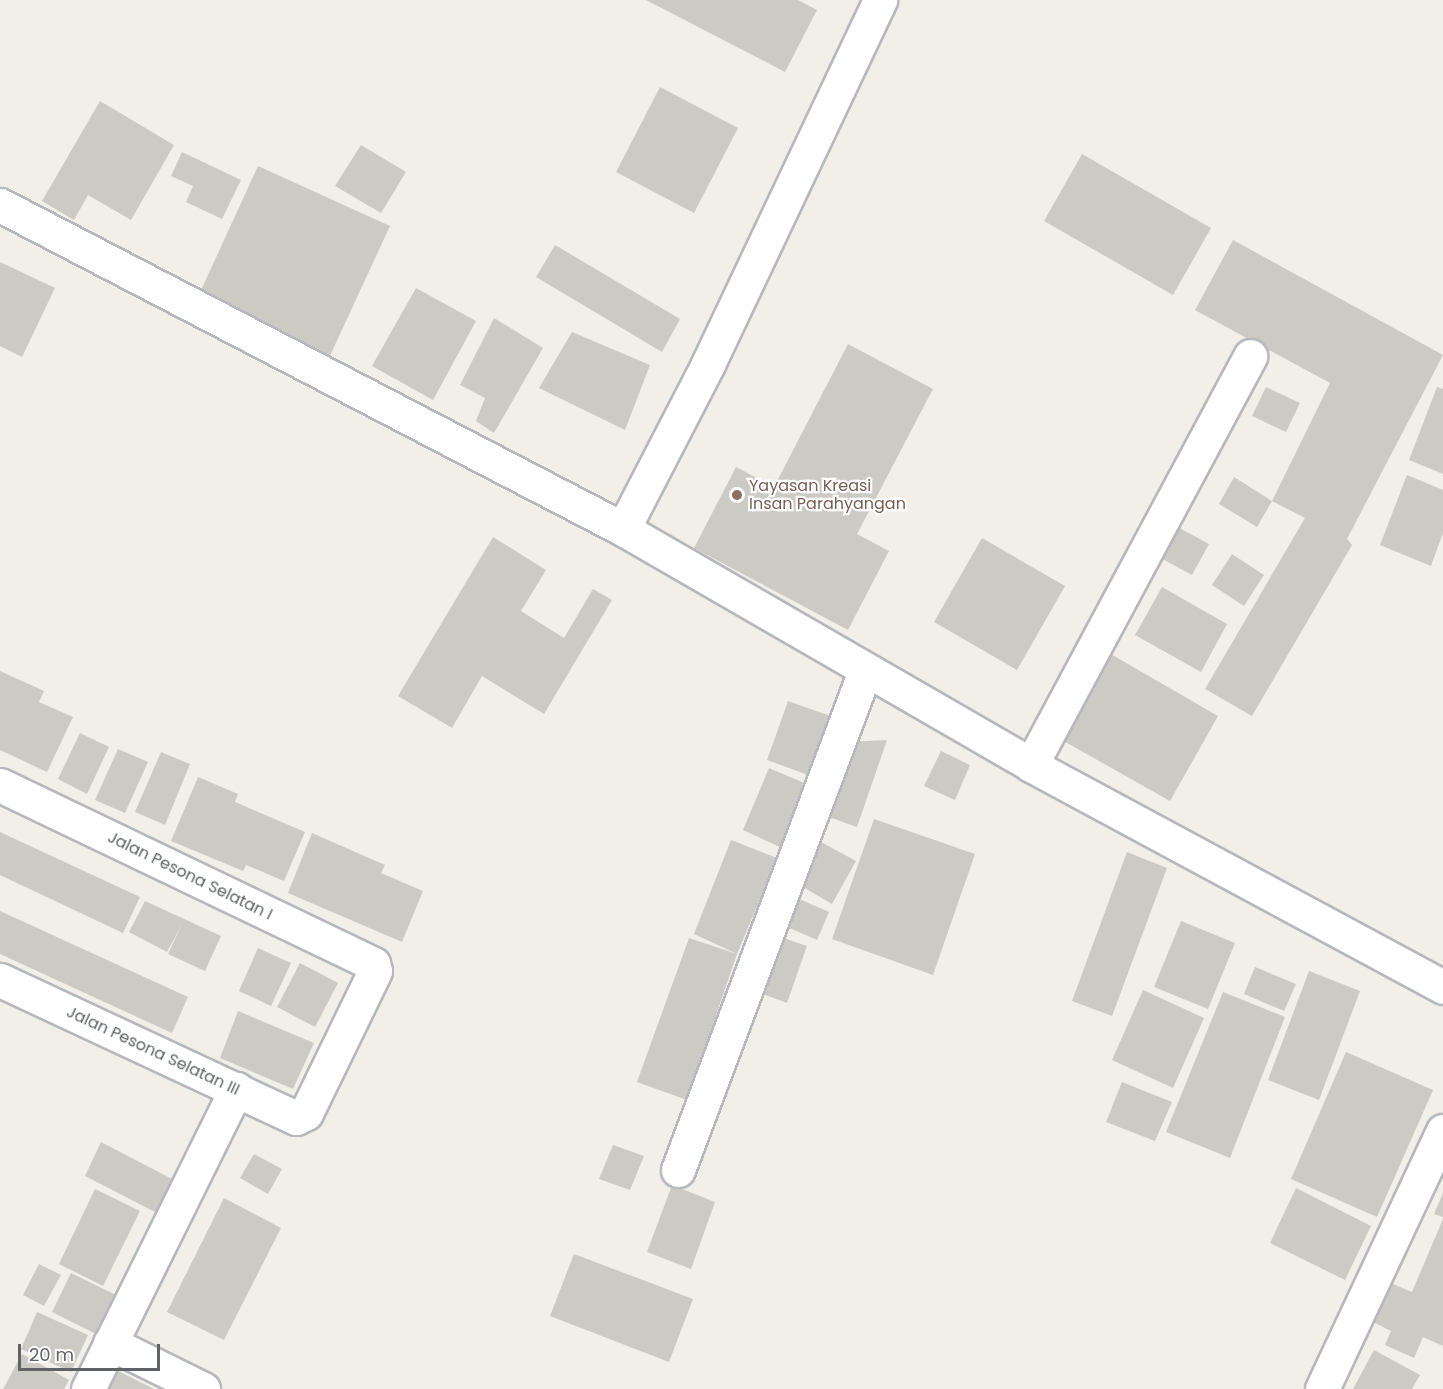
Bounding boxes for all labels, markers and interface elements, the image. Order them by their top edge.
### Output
place label: Yayasan Kreasi Insan Parahyangan [749,476,906,514]
marker: Yayasan Kreasi Insan Parahyangan [730,488,744,502]
street label: Jalan Pesona Selatan I [105,828,275,924]
street label: Jalan Pesona Selatan III [63,1002,243,1100]
scale bar [21,1332,164,1370]
text: 20 m [29,1342,74,1367]

